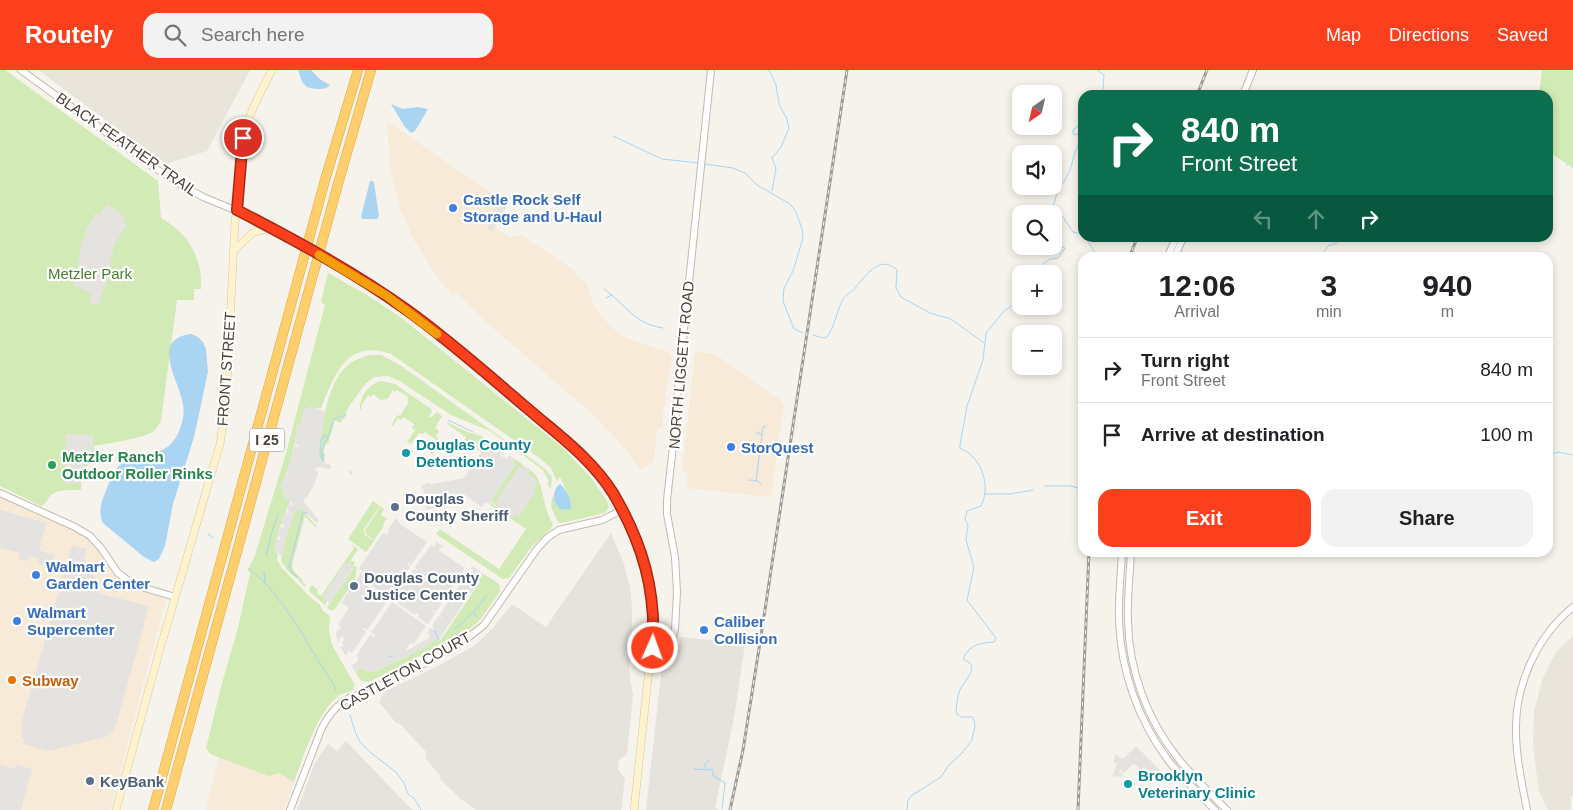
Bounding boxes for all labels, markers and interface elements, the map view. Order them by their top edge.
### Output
search box [143,13,493,58]
text: Routely [25,21,113,48]
icon: search [161,21,189,49]
text: Search here [201,24,305,45]
text: Map [1326,25,1361,45]
text: Directions [1389,25,1469,45]
text: Saved [1497,25,1548,45]
north arrow [1012,85,1062,135]
map controls [1012,85,1062,375]
street label: BLACK FEATHER TRAIL [53,89,201,199]
icon: right [1098,110,1163,175]
text: 840 m [1181,110,1280,149]
pin [222,117,264,159]
icon: arrive [229,124,257,152]
button: sound [1012,145,1062,195]
text: Front Street [1181,151,1297,176]
place label: Castle Rock Self Storage and U-Haul [463,191,602,225]
marker: Castle Rock Self Storage and U-Haul [447,202,459,214]
button: search [1012,205,1062,255]
icon: left [1249,205,1277,233]
icon: ahead [1302,205,1330,233]
icon: right [1355,205,1383,233]
park label: Metzler Park [48,265,133,282]
button: + [1012,265,1062,315]
text: 12:06 [1159,269,1235,302]
text: 3 [1320,269,1337,302]
text: 940 [1422,269,1472,302]
street label: NORTH LIGGETT ROAD [665,280,697,450]
text: Arrival [1174,303,1220,320]
text: min [1316,303,1342,320]
text: m [1441,303,1454,320]
street label: FRONT STREET [214,311,238,427]
button: − [1012,325,1062,375]
text: Turn right [1141,350,1229,371]
icon: right [1098,356,1126,384]
text: 840 m [1480,359,1533,380]
text: Front Street [1141,372,1225,389]
icon: arrive [1098,421,1126,449]
text: Arrive at destination [1141,424,1325,445]
text: 100 m [1480,424,1533,445]
road number: I 25 [250,428,284,452]
place label: Douglas County Detentions [416,436,532,470]
place label: StorQuest [741,439,814,456]
marker: StorQuest [725,441,737,453]
marker: Douglas County Detentions [400,447,412,459]
place label: Metzler Ranch Outdoor Roller Rinks [62,448,213,482]
marker: Metzler Ranch Outdoor Roller Rinks [46,459,58,471]
button: Exit [1098,489,1311,547]
button: Share [1321,489,1533,547]
place label: Douglas County Sheriff [405,490,509,524]
marker: Douglas County Sheriff [389,501,401,513]
place label: Walmart Garden Center [46,558,150,592]
marker: Walmart Garden Center [30,569,42,581]
place label: Douglas County Justice Center [364,569,480,603]
marker: Douglas County Justice Center [348,580,360,592]
place label: Walmart Supercenter [27,604,115,638]
place label: Caliber Collision [714,613,777,647]
marker: Walmart Supercenter [11,615,23,627]
position arrow [626,621,678,673]
marker: Caliber Collision [698,624,710,636]
street label: CASTLETON COURT [337,628,473,714]
place label: Subway [22,672,79,689]
marker: Subway [6,674,18,686]
place label: Brooklyn Veterinary Clinic [1138,767,1256,801]
place label: KeyBank [100,773,165,790]
marker: KeyBank [84,775,96,787]
marker: Brooklyn Veterinary Clinic [1122,778,1134,790]

